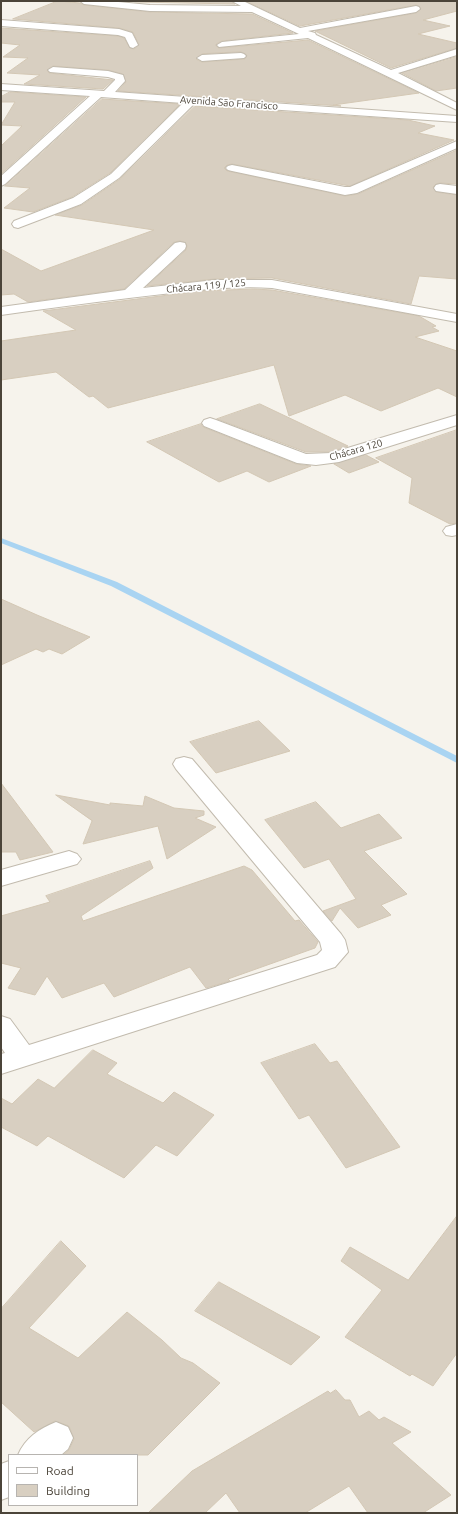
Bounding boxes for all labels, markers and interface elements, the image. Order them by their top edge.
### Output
street label: Avenida São Francisco [180,94,278,112]
street label: Chácara 119 / 125 [166,277,246,295]
street label: Chácara 120 [328,437,384,463]
legend [8,1454,138,1506]
text: Road [46,1464,74,1477]
text: Building [46,1484,90,1497]

